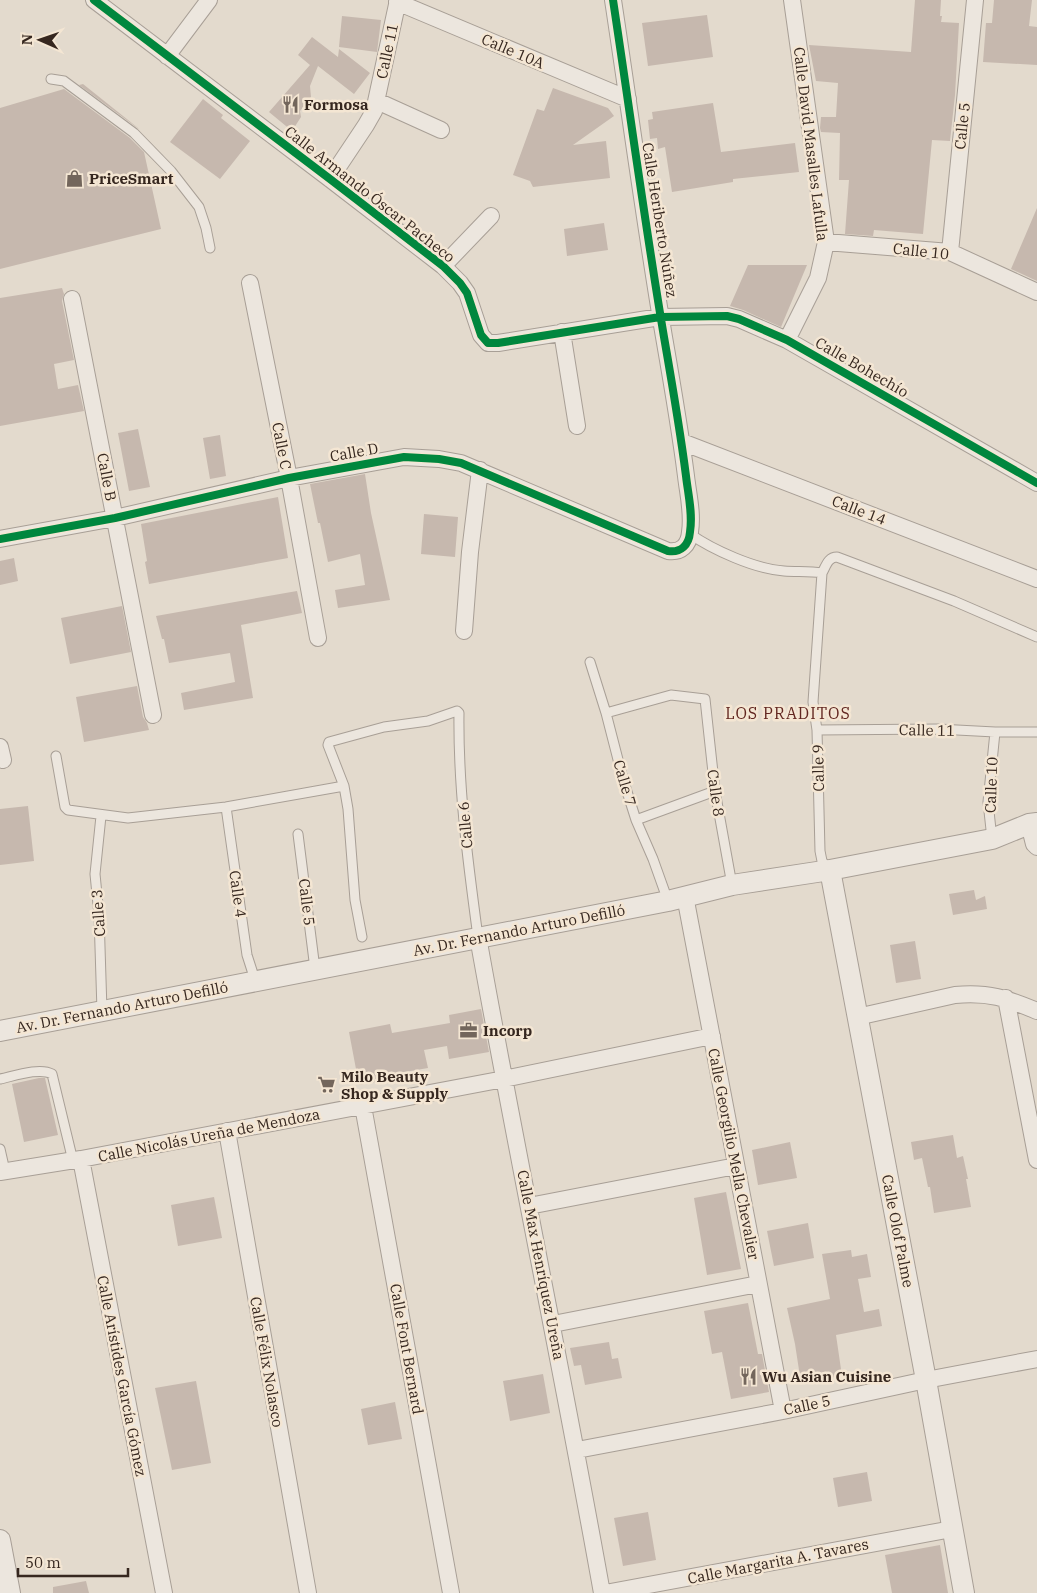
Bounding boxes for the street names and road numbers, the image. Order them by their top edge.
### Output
street label: Calle 11 [372,21,402,81]
street label: Calle 10A [479,29,548,73]
street label: Calle David Masalles Lafulla [790,46,832,242]
street label: Calle 5 [950,101,974,151]
street label: Calle Armando Óscar Pacheco [281,122,459,266]
street label: Calle Heriberto Núñez [638,141,682,299]
street label: Calle 10 [892,239,950,263]
street label: Calle Bohechío [812,333,912,401]
street label: Calle C [268,421,296,471]
street label: Calle D [328,438,380,466]
street label: Calle B [93,451,121,503]
street label: Calle 14 [829,491,889,529]
street label: Calle 11 [899,720,955,740]
street label: Calle 9 [808,744,828,792]
street label: Calle 10 [981,757,1001,813]
street label: Calle 7 [609,758,641,808]
street label: Calle 8 [703,768,729,818]
street label: Calle 6 [453,801,477,849]
street label: Calle 4 [225,869,251,919]
street label: Calle 5 [295,877,319,927]
street label: Calle 3 [87,889,109,937]
street label: Av. Dr. Fernando Arturo Defilló [411,900,627,960]
street label: Av. Dr. Fernando Arturo Defilló [14,977,230,1037]
street label: Calle Georgilio Mella Chevalier [704,1047,764,1262]
street label: Calle Nicolás Ureña de Mendoza [96,1104,322,1166]
street label: Calle Max Henríquez Ureña [513,1168,569,1362]
street label: Calle Olof Palme [878,1173,918,1289]
street label: Calle Arístides García Gómez [93,1274,151,1478]
street label: Calle Font Bernard [386,1282,428,1416]
street label: Calle Félix Nolasco [246,1295,288,1429]
street label: Calle 5 [782,1391,832,1419]
street label: Calle Margarita A. Tavares [686,1534,870,1588]

